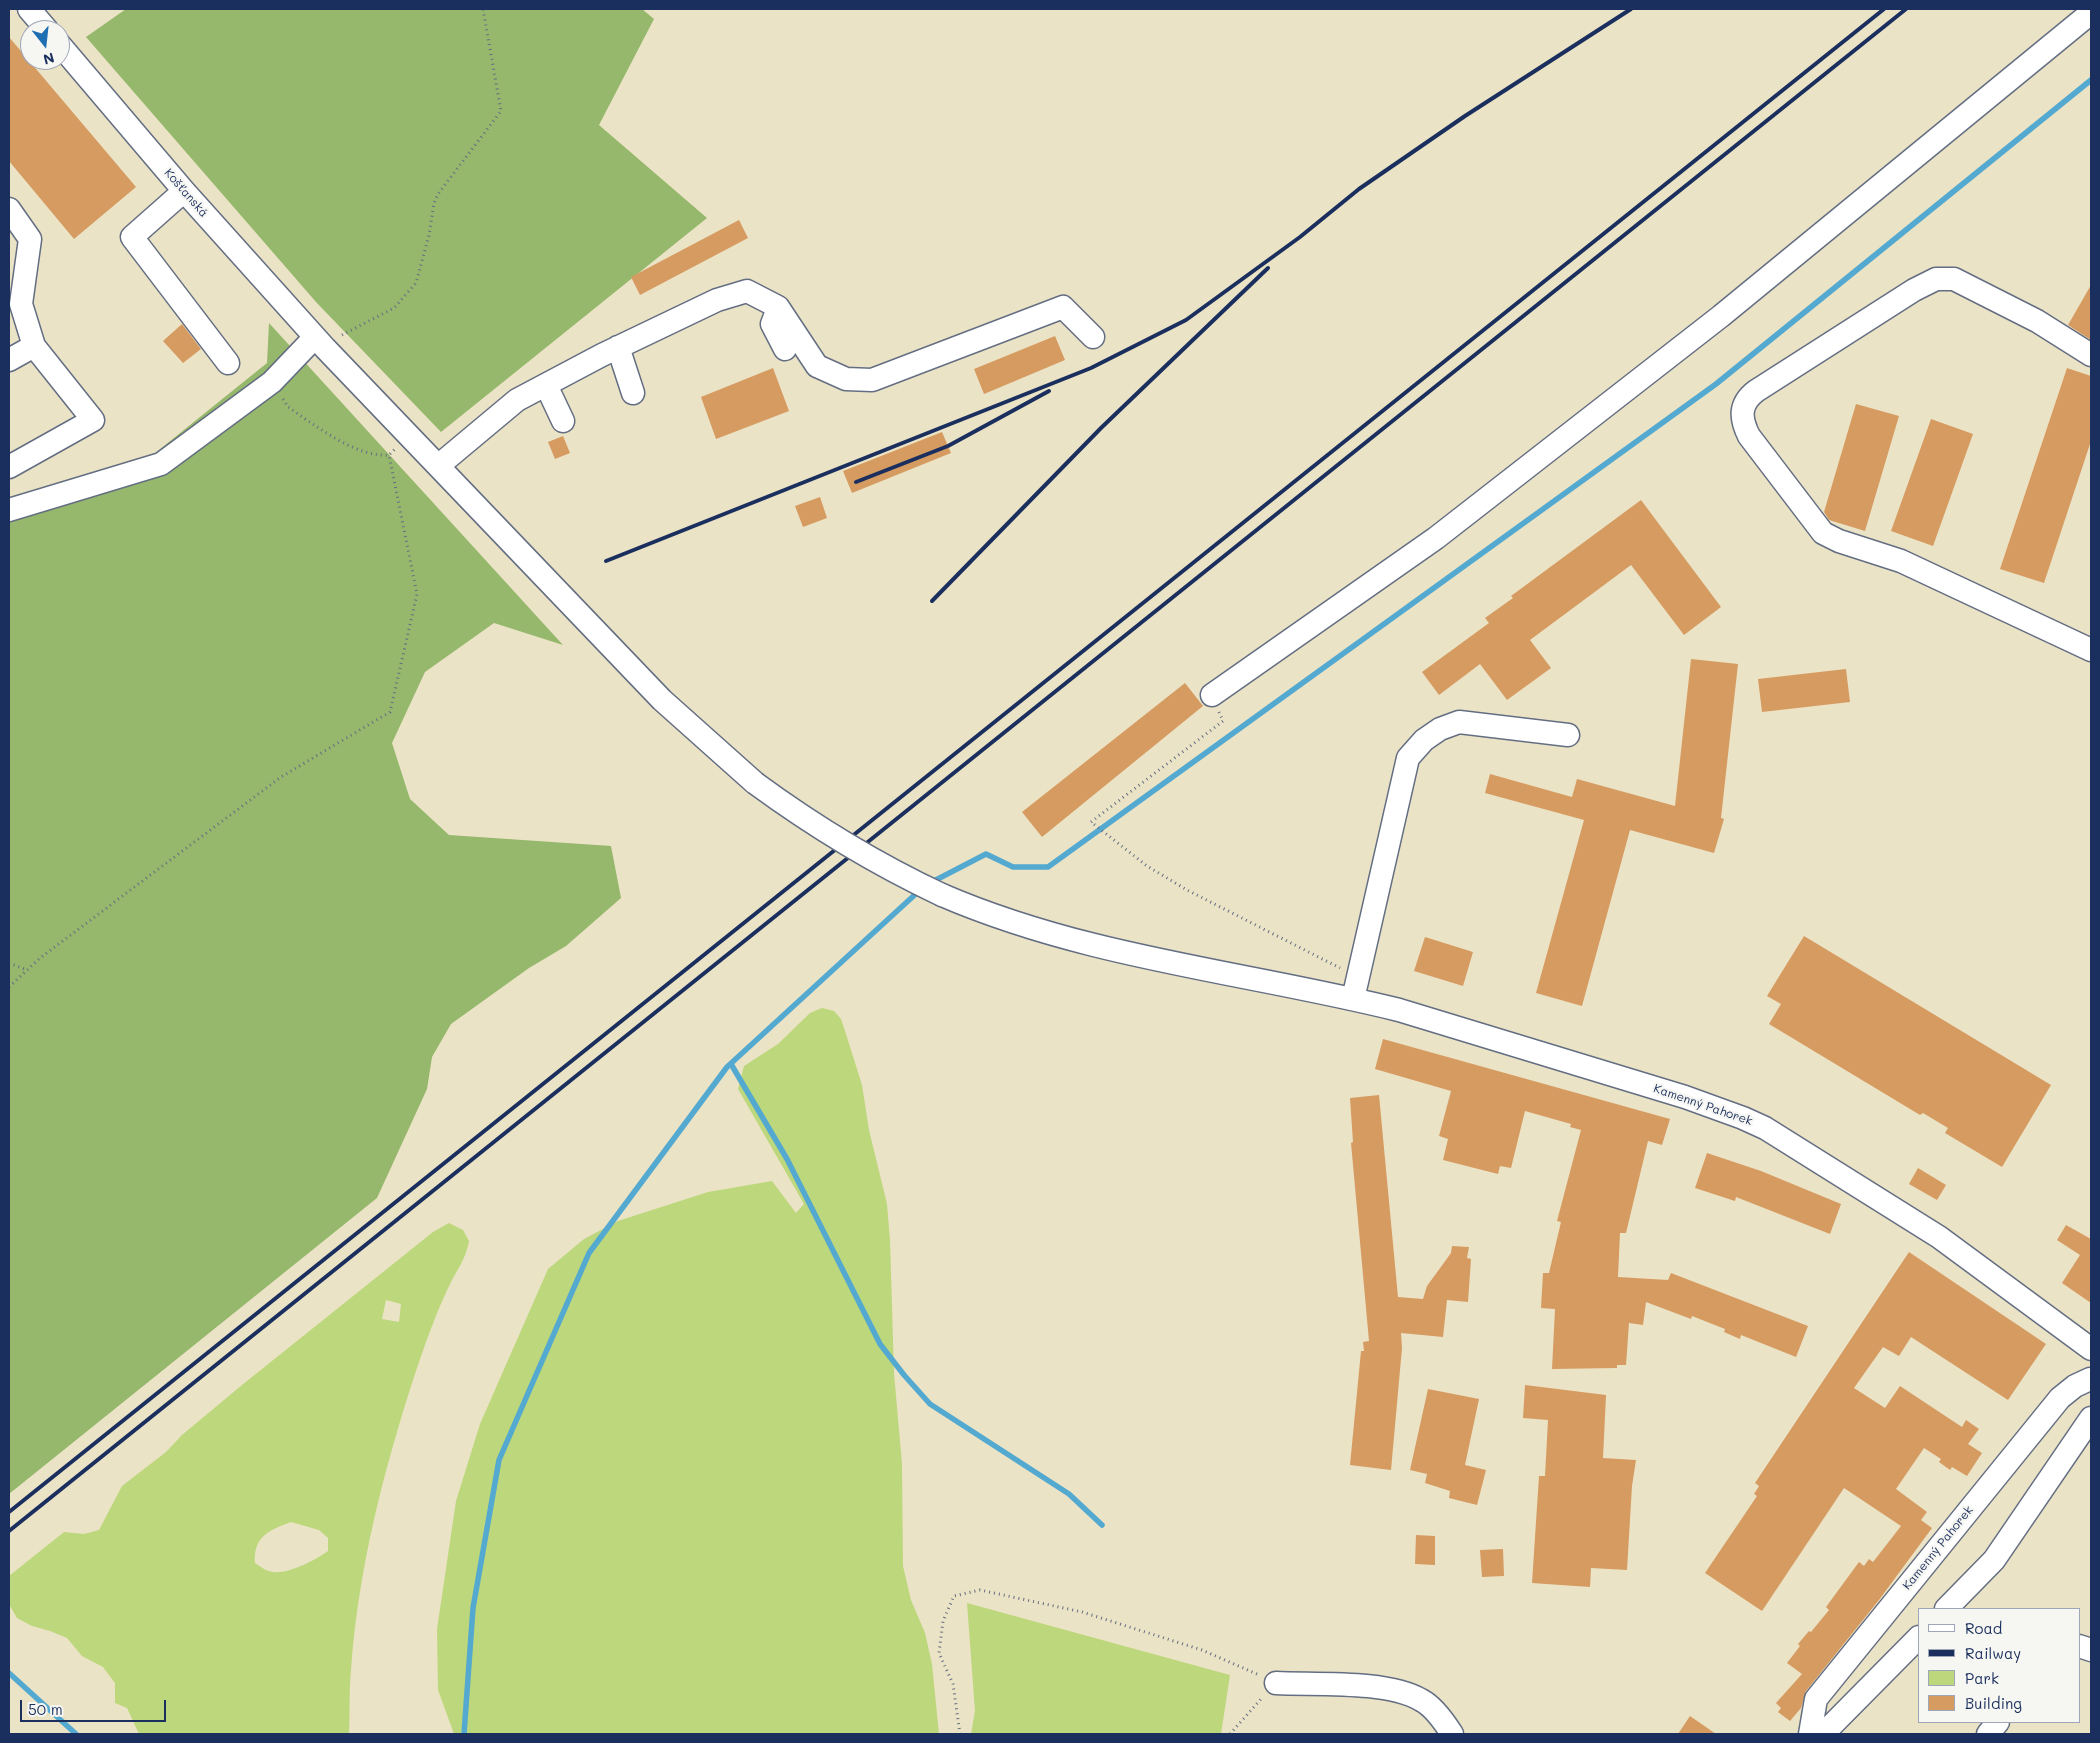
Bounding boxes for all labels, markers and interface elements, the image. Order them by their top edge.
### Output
north arrow [20,20,70,70]
text: N [41,48,57,70]
street label: Košťanská [161,166,211,220]
street label: Kamenný Pahorek [1652,1081,1754,1129]
street label: Kamenný Pahorek [1900,1503,1976,1593]
legend [1918,1608,2080,1723]
text: Road [1965,1618,2002,1638]
text: Railway [1965,1643,2021,1663]
text: Park [1965,1668,1999,1688]
scale bar [22,1690,169,1722]
text: Building [1965,1693,2022,1713]
text: 50 m [28,1699,63,1719]

